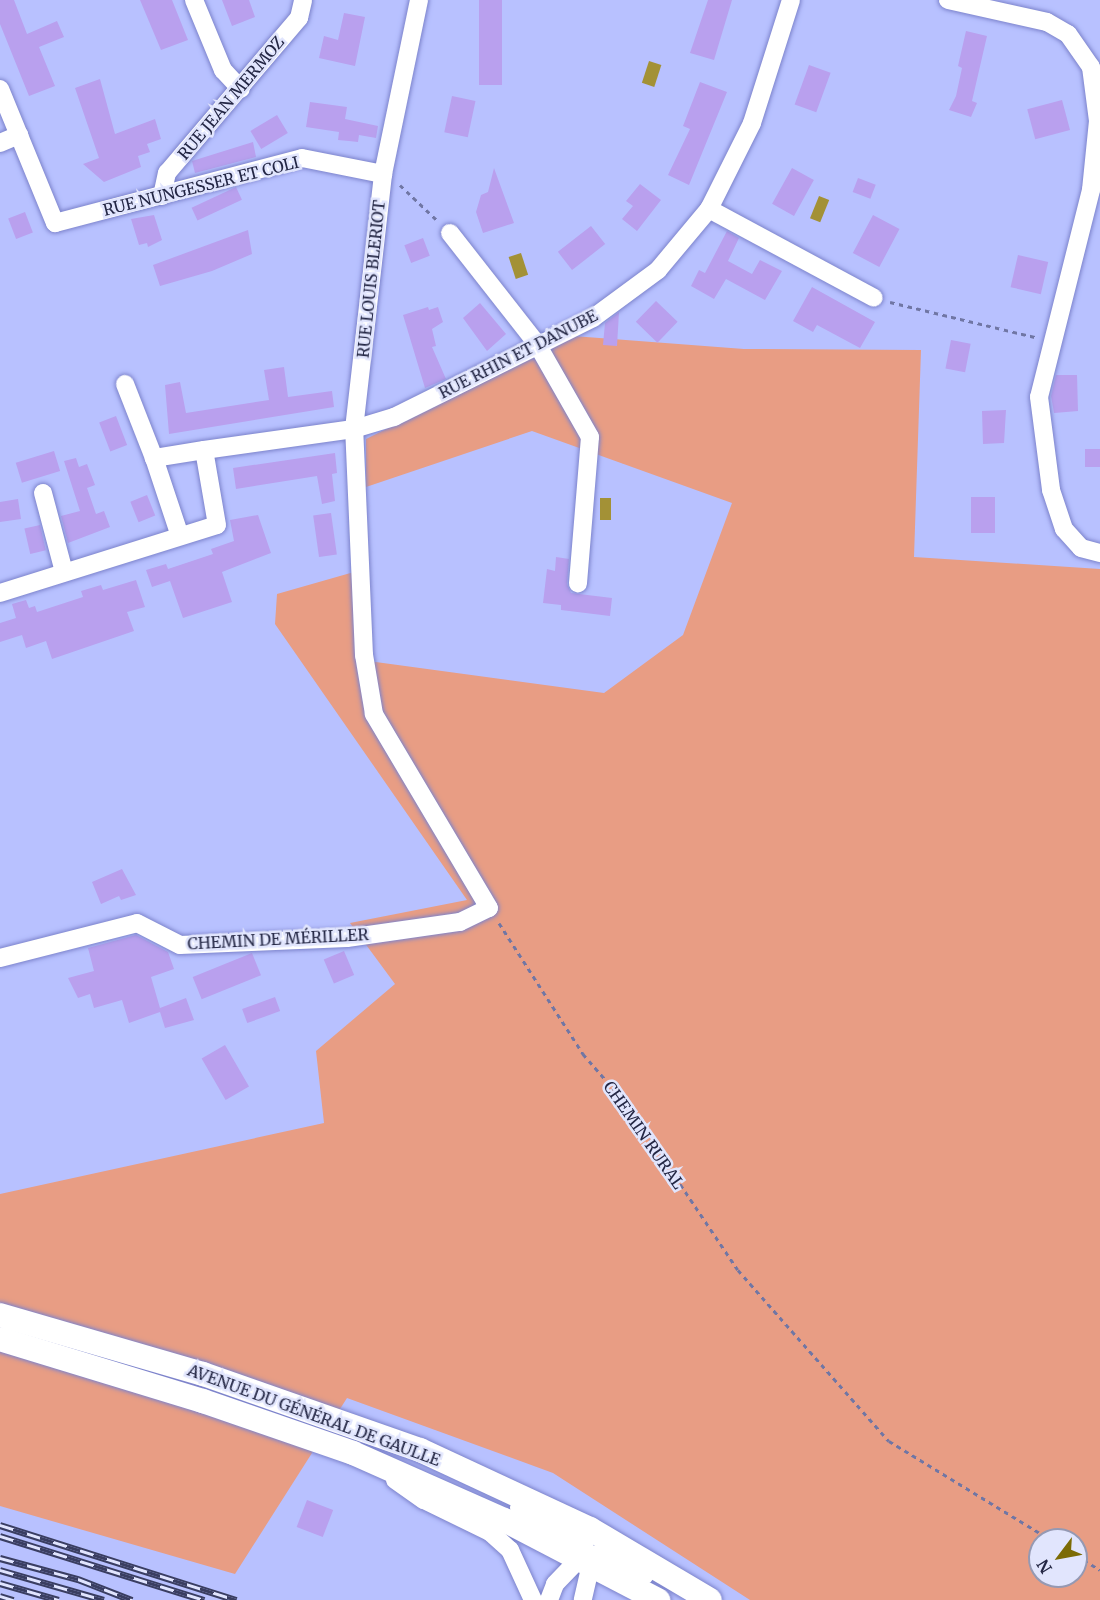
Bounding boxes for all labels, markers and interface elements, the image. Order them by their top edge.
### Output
street label: RUE JEAN MERMOZ [174,32,288,164]
street label: RUE NUNGESSER ET COLI [101,152,301,220]
street label: RUE LOUIS BLERIOT [353,199,389,359]
street label: RUE RHIN ET DANUBE [435,306,601,402]
street label: CHEMIN DE MÉRILLER [187,925,369,953]
street label: CHEMIN RURAL [600,1077,688,1193]
street label: AVENUE DU GÉNÉRAL DE GAULLE [185,1360,443,1470]
north arrow [1028,1528,1088,1588]
text: N [1033,1556,1056,1577]

